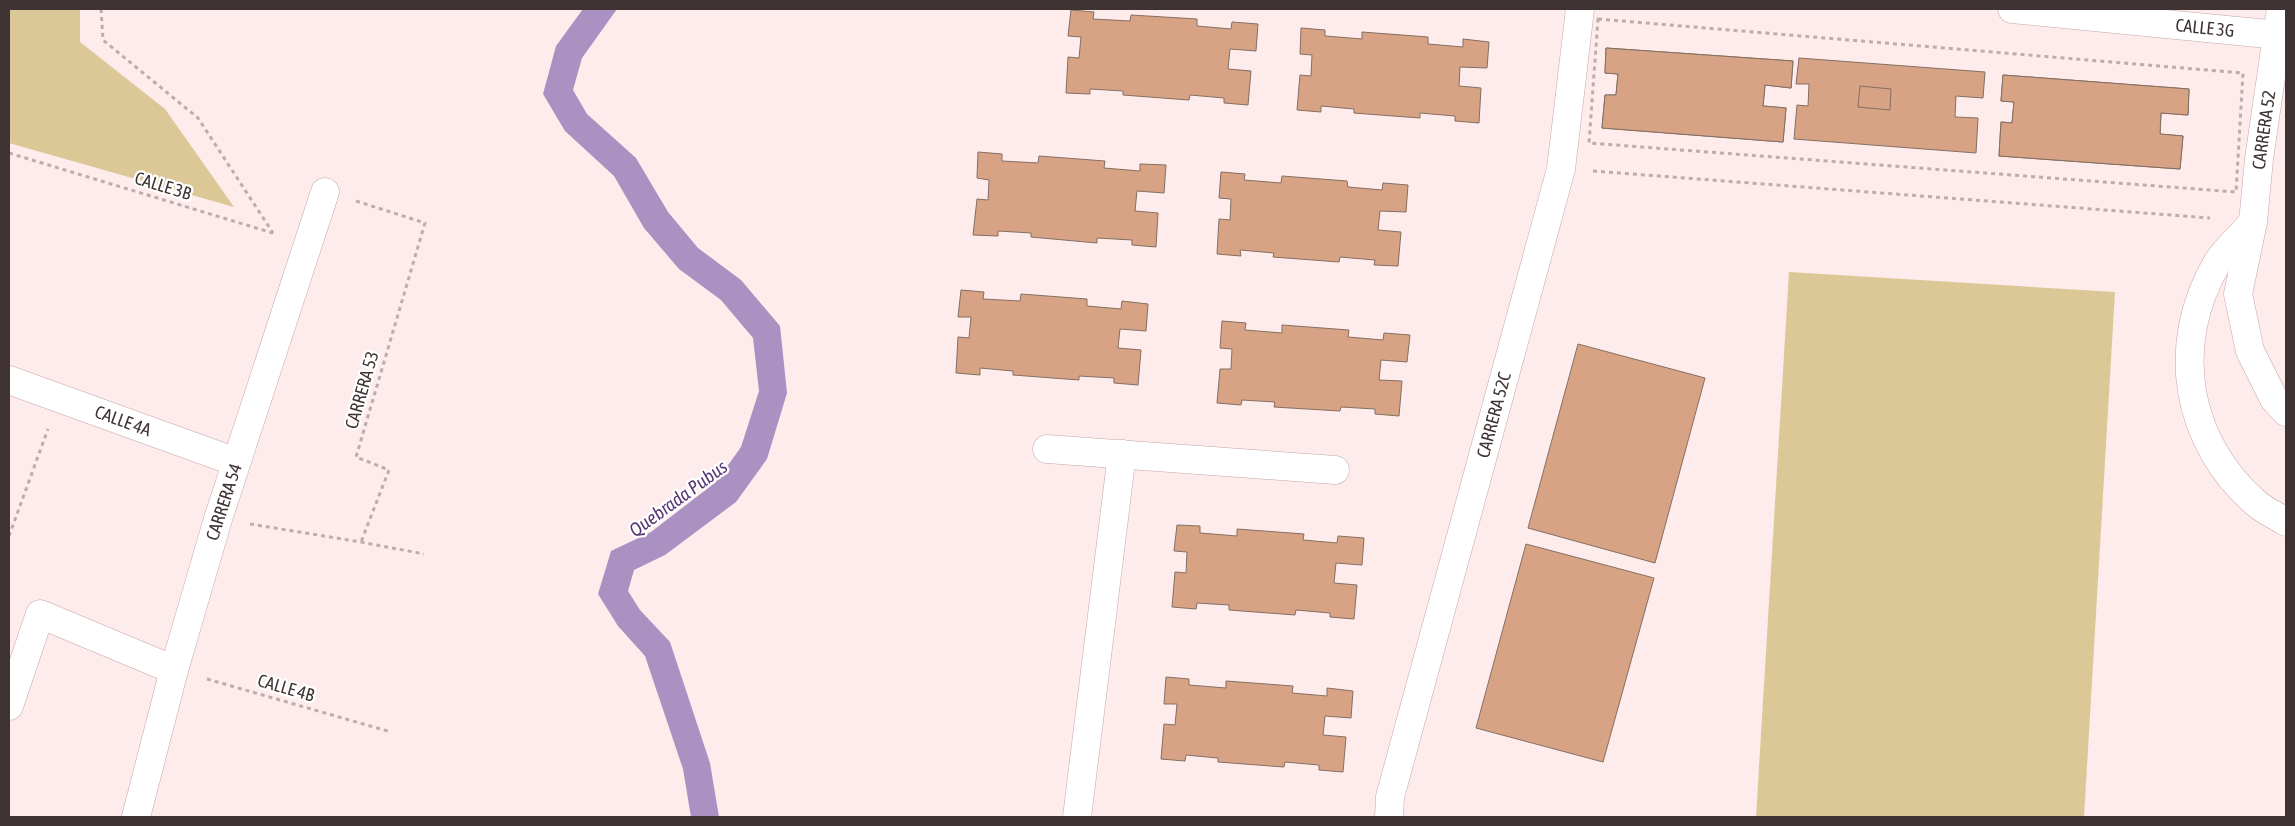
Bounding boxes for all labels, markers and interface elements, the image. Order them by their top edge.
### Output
street label: CALLE 3G [2175,14,2235,41]
street label: CARRERA 52 [2248,89,2279,171]
street label: CALLE 3B [132,167,194,204]
street label: CARRERA 53 [340,349,383,431]
street label: CARRERA 52C [1472,370,1515,460]
street label: CALLE 4A [92,401,154,440]
water label: Quebrada Pubus [625,455,731,541]
street label: CARRERA 54 [201,461,246,543]
street label: CALLE 4B [255,669,317,706]

